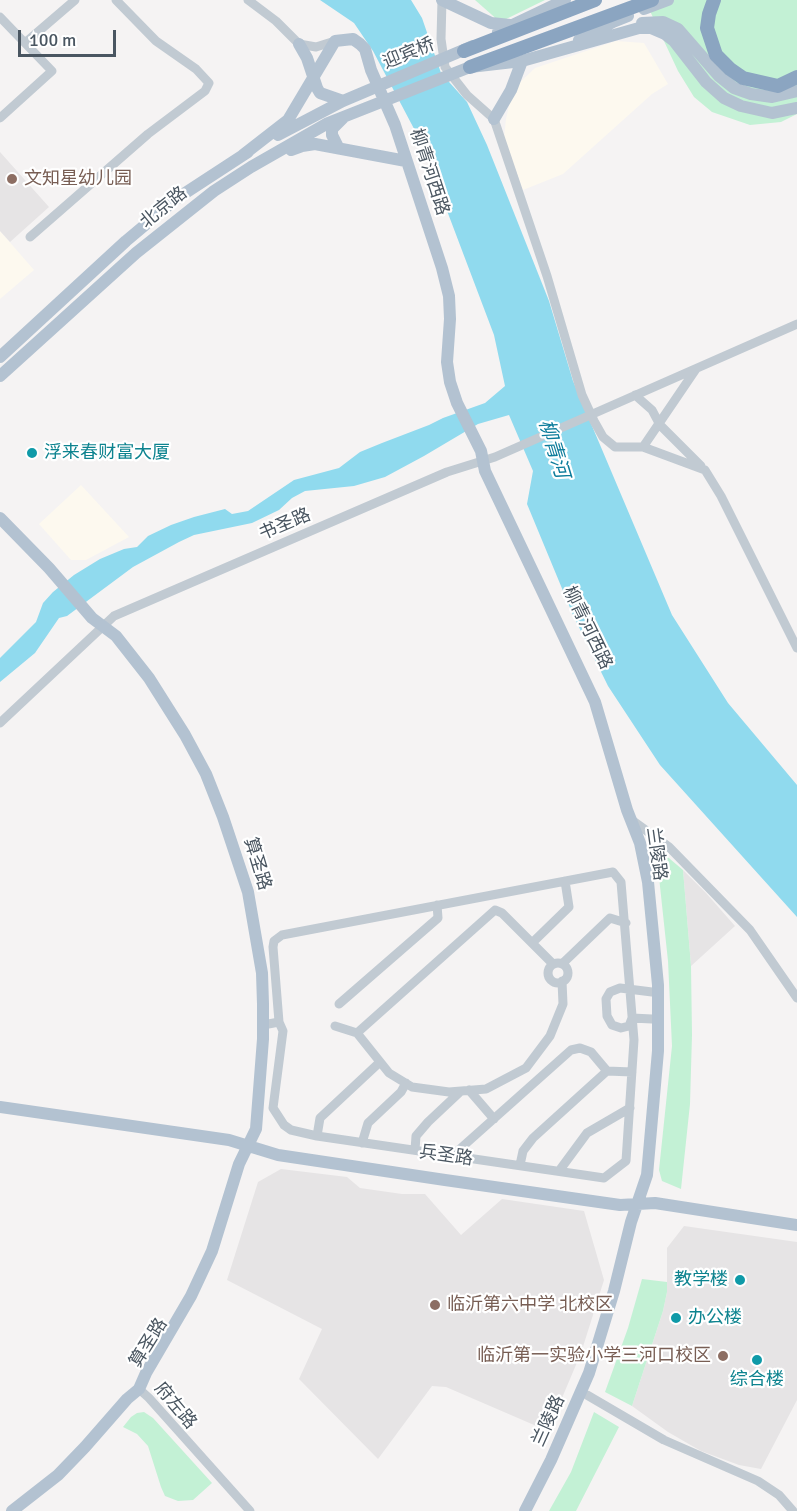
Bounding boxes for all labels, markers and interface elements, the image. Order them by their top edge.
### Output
scale bar [21,18,118,56]
text: 100 m [29,29,76,51]
street label: 迎宾桥 [380,34,438,74]
street label: 柳青河西路 [405,126,453,218]
place label: 文知星幼儿园 [24,168,132,190]
marker: 文知星幼儿园 [5,172,19,186]
street label: 北京路 [136,183,192,233]
water label: 柳青河 [533,417,573,481]
place label: 浮来春财富大厦 [44,442,170,464]
marker: 浮来春财富大厦 [25,446,39,460]
street label: 书圣路 [256,505,314,545]
street label: 柳青河西路 [558,583,616,673]
street label: 兰陵路 [642,826,670,882]
street label: 算圣路 [239,835,275,893]
street label: 兵圣路 [418,1142,474,1170]
place label: 教学楼 [674,1269,728,1291]
marker: 教学楼 [733,1273,747,1287]
place label: 临沂第六中学 北校区 [447,1294,613,1316]
marker: 临沂第六中学 北校区 [428,1298,442,1312]
place label: 办公楼 [688,1307,742,1329]
marker: 办公楼 [669,1311,683,1325]
street label: 算圣路 [126,1314,172,1372]
place label: 临沂第一实验小学三河口校区 [477,1345,711,1367]
marker: 临沂第一实验小学三河口校区 [716,1349,730,1363]
marker: 综合楼 [750,1353,764,1367]
place label: 综合楼 [730,1369,784,1391]
street label: 府左路 [149,1378,201,1434]
street label: 兰陵路 [528,1392,570,1450]

